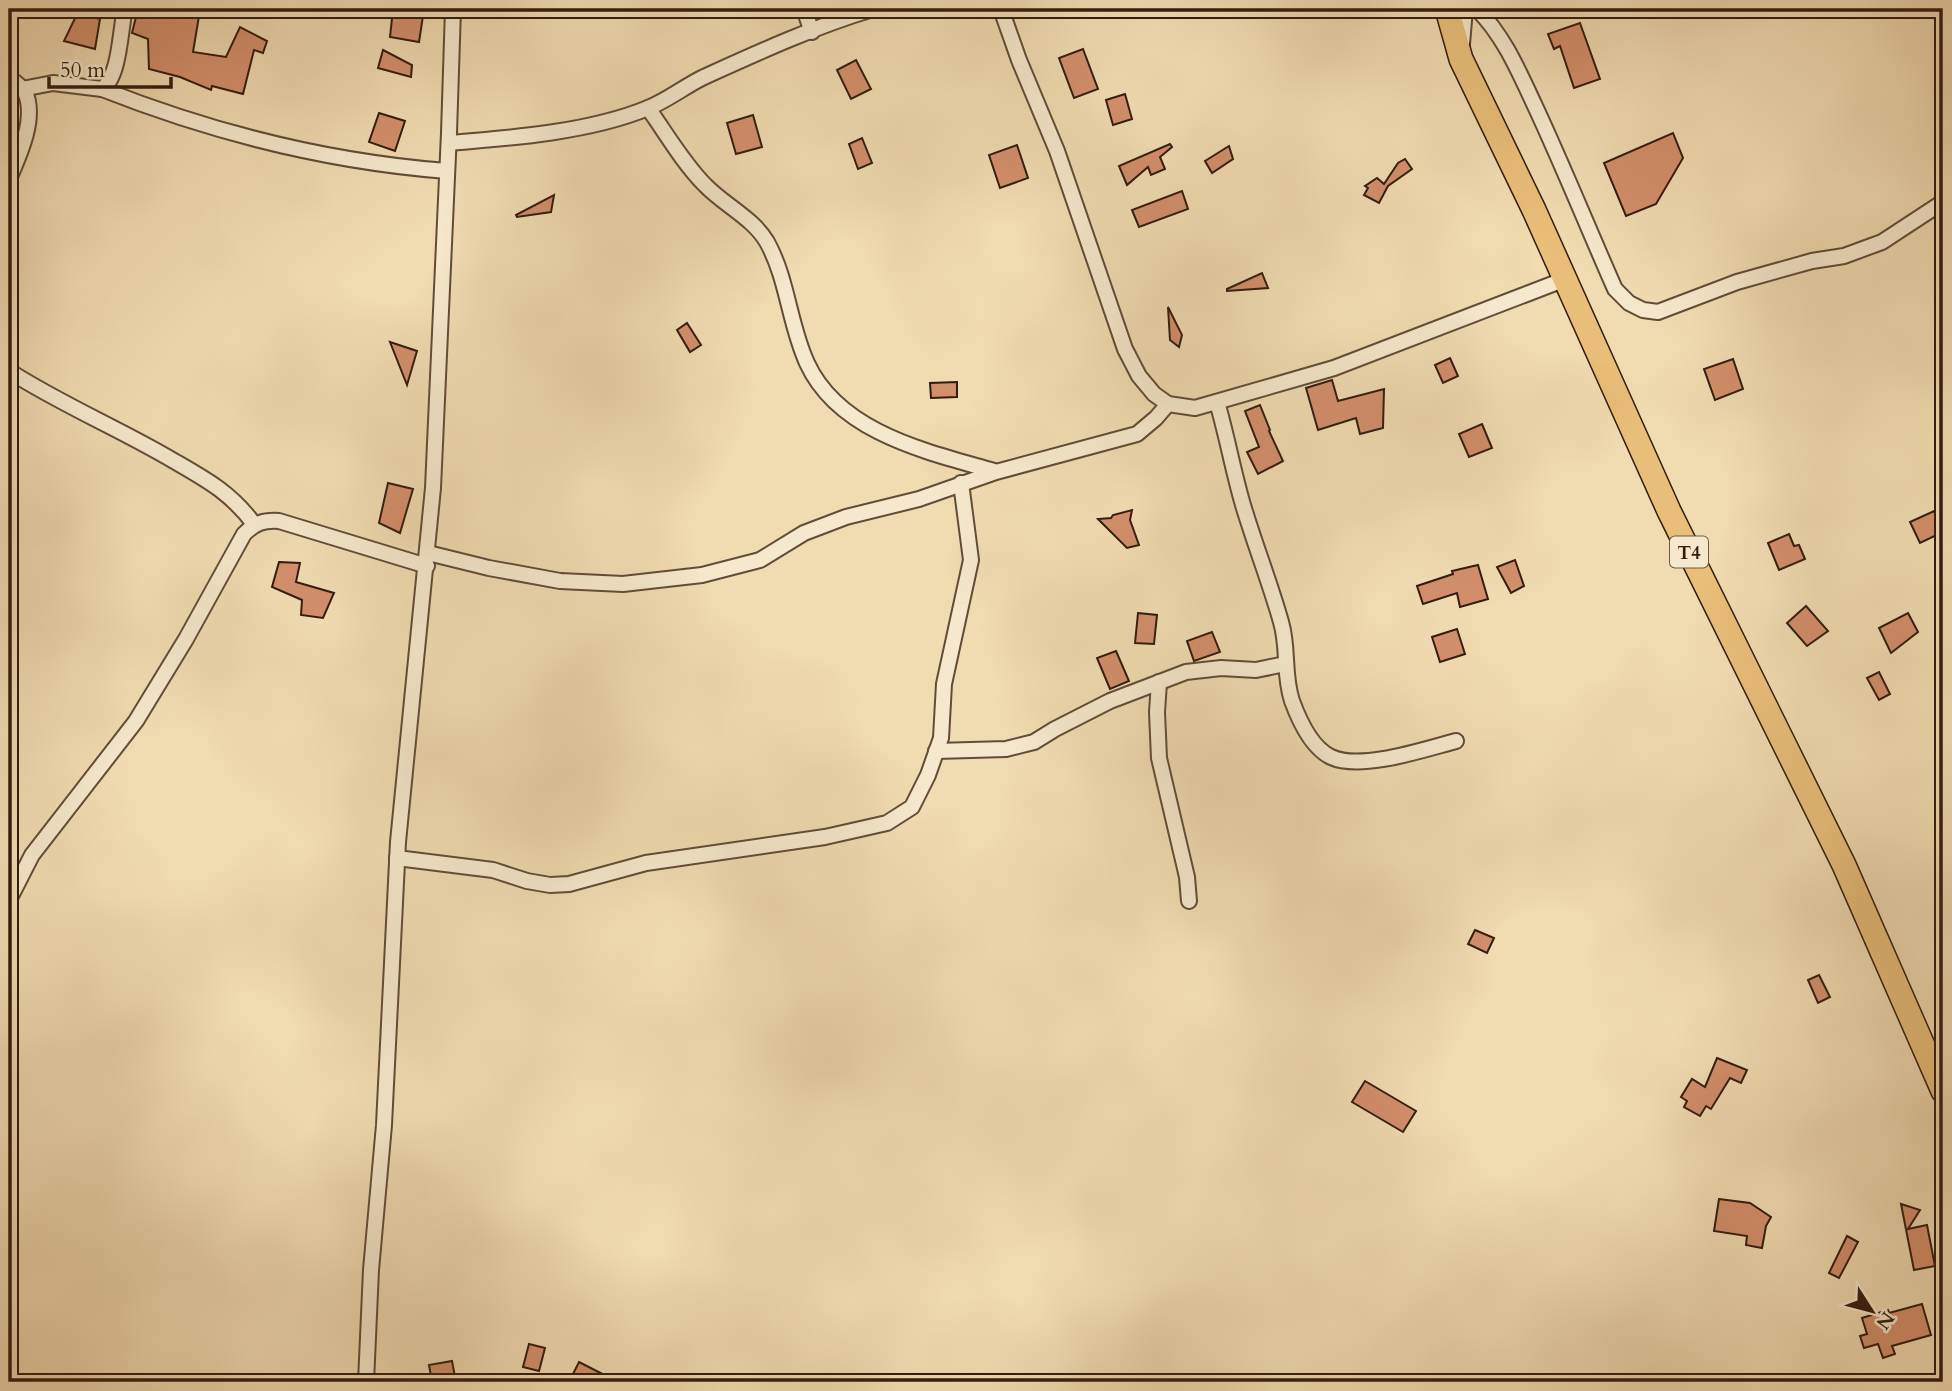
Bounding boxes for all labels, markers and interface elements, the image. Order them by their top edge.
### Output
scale bar [49,46,172,90]
text: 50 m [60,56,105,85]
road number: T4 [1670,537,1708,568]
north arrow [1836,1276,1906,1346]
text: N [1869,1306,1900,1335]

